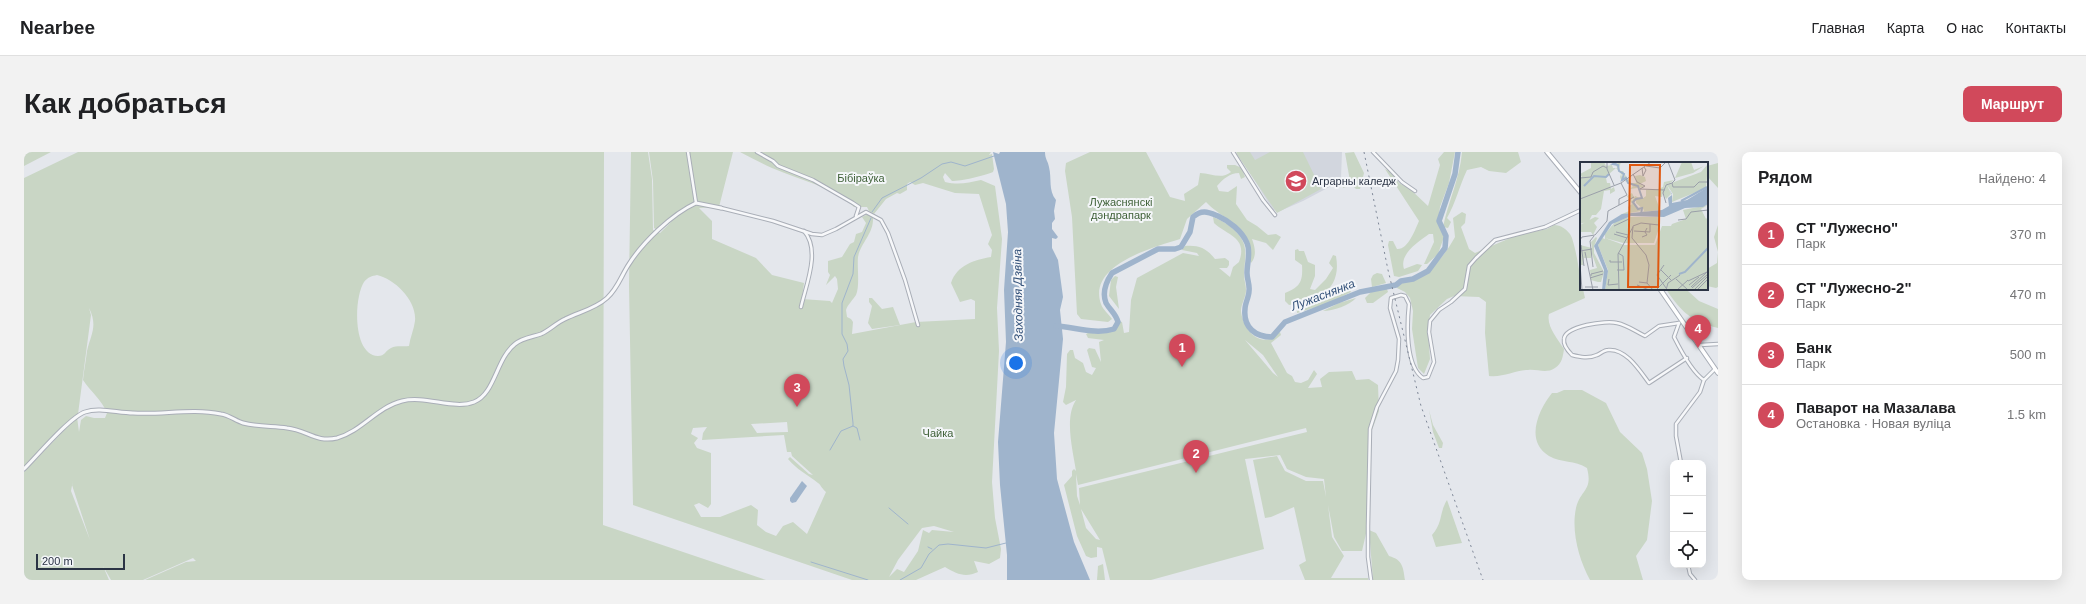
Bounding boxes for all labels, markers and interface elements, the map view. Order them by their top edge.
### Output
text: Nearbee [20,17,95,38]
text: Главная [1811,20,1865,36]
text: Карта [1887,20,1924,36]
text: О нас [1946,20,1984,36]
text: Контакты [2006,20,2066,36]
button: Маршрут [1963,86,2062,122]
text: Как добраться [24,88,226,119]
inset map [1580,162,1708,290]
school or university icon: Аграрны каледж [1283,168,1309,194]
text: Рядом [1758,168,1813,187]
text: Найдено: 4 [1978,171,2046,186]
park label: Бібіраўка [837,172,886,184]
place label: Аграрны каледж [1312,175,1397,187]
park label: Лужаснянскі дэндрапарк [1090,196,1152,221]
text: СТ "Лужесно" [1796,219,1898,236]
text: 1 [1767,227,1775,242]
text: 370 m [2010,227,2046,242]
text: Парк [1796,236,1826,251]
water label: Заходняя Дзвіна [1010,248,1026,341]
water label: Лужаснянка [1288,276,1357,314]
text: СТ "Лужесно-2" [1796,279,1912,296]
text: 2 [1767,287,1775,302]
text: 470 m [2010,287,2046,302]
text: Парк [1796,296,1826,311]
pin: 4 [1685,315,1711,348]
pin: 1 [1169,334,1195,367]
text: Банк [1796,339,1832,356]
text: 3 [1767,347,1775,362]
text: 500 m [2010,347,2046,362]
your location [1006,353,1026,373]
text: Парк [1796,356,1826,371]
pin: 3 [784,374,810,407]
text: Паварот на Мазалава [1796,399,1956,416]
text: 4 [1767,407,1775,422]
text: 1.5 km [2007,407,2046,422]
text: Остановка · Новая вуліца [1796,416,1951,431]
park label: Чайка [923,427,954,439]
pin: 2 [1183,440,1209,473]
map controls [1670,460,1706,568]
button: + [1670,460,1706,496]
button: − [1670,496,1706,532]
button: locate [1670,532,1706,568]
scale bar [36,552,125,571]
text: 200 m [42,555,73,567]

